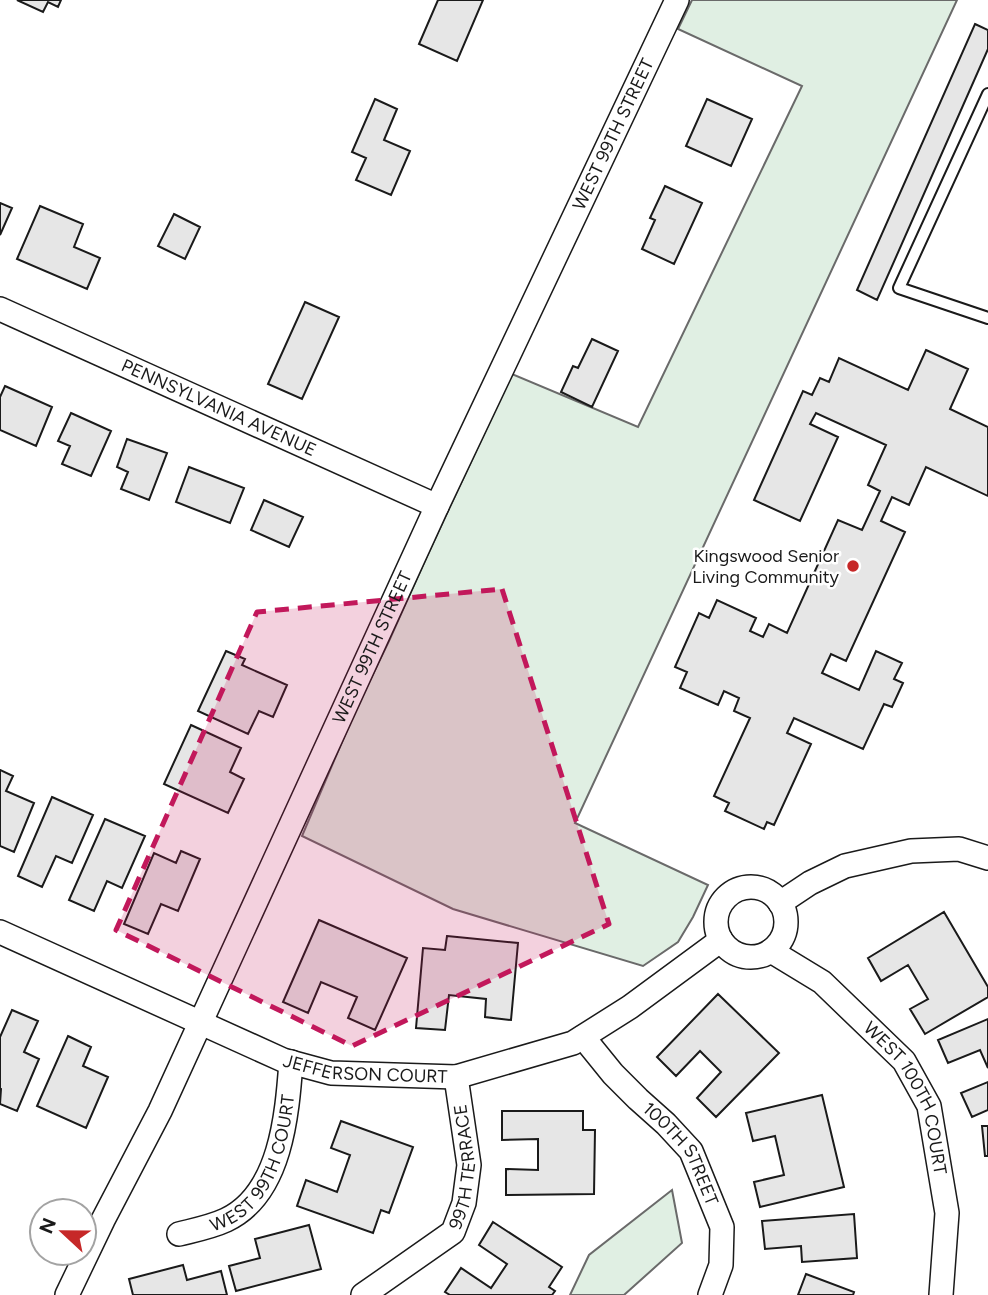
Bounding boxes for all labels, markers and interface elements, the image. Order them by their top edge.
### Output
street label: WEST 99TH STREET [568,55,659,214]
street label: PENNSYLVANIA AVENUE [118,354,320,461]
place label: Kingswood Senior Living Community [692,545,840,588]
marker: Kingswood Senior Living Community [845,558,861,574]
street label: WEST 99TH STREET [328,568,417,727]
street label: WEST 100TH COURT [859,1017,951,1176]
street label: JEFFERSON COURT [281,1050,448,1088]
street label: WEST 99TH COURT [207,1093,299,1236]
street label: 100TH STREET [638,1097,723,1209]
street label: 99TH TERRACE [444,1103,480,1232]
north arrow [28,1197,98,1267]
text: N [34,1215,61,1237]

